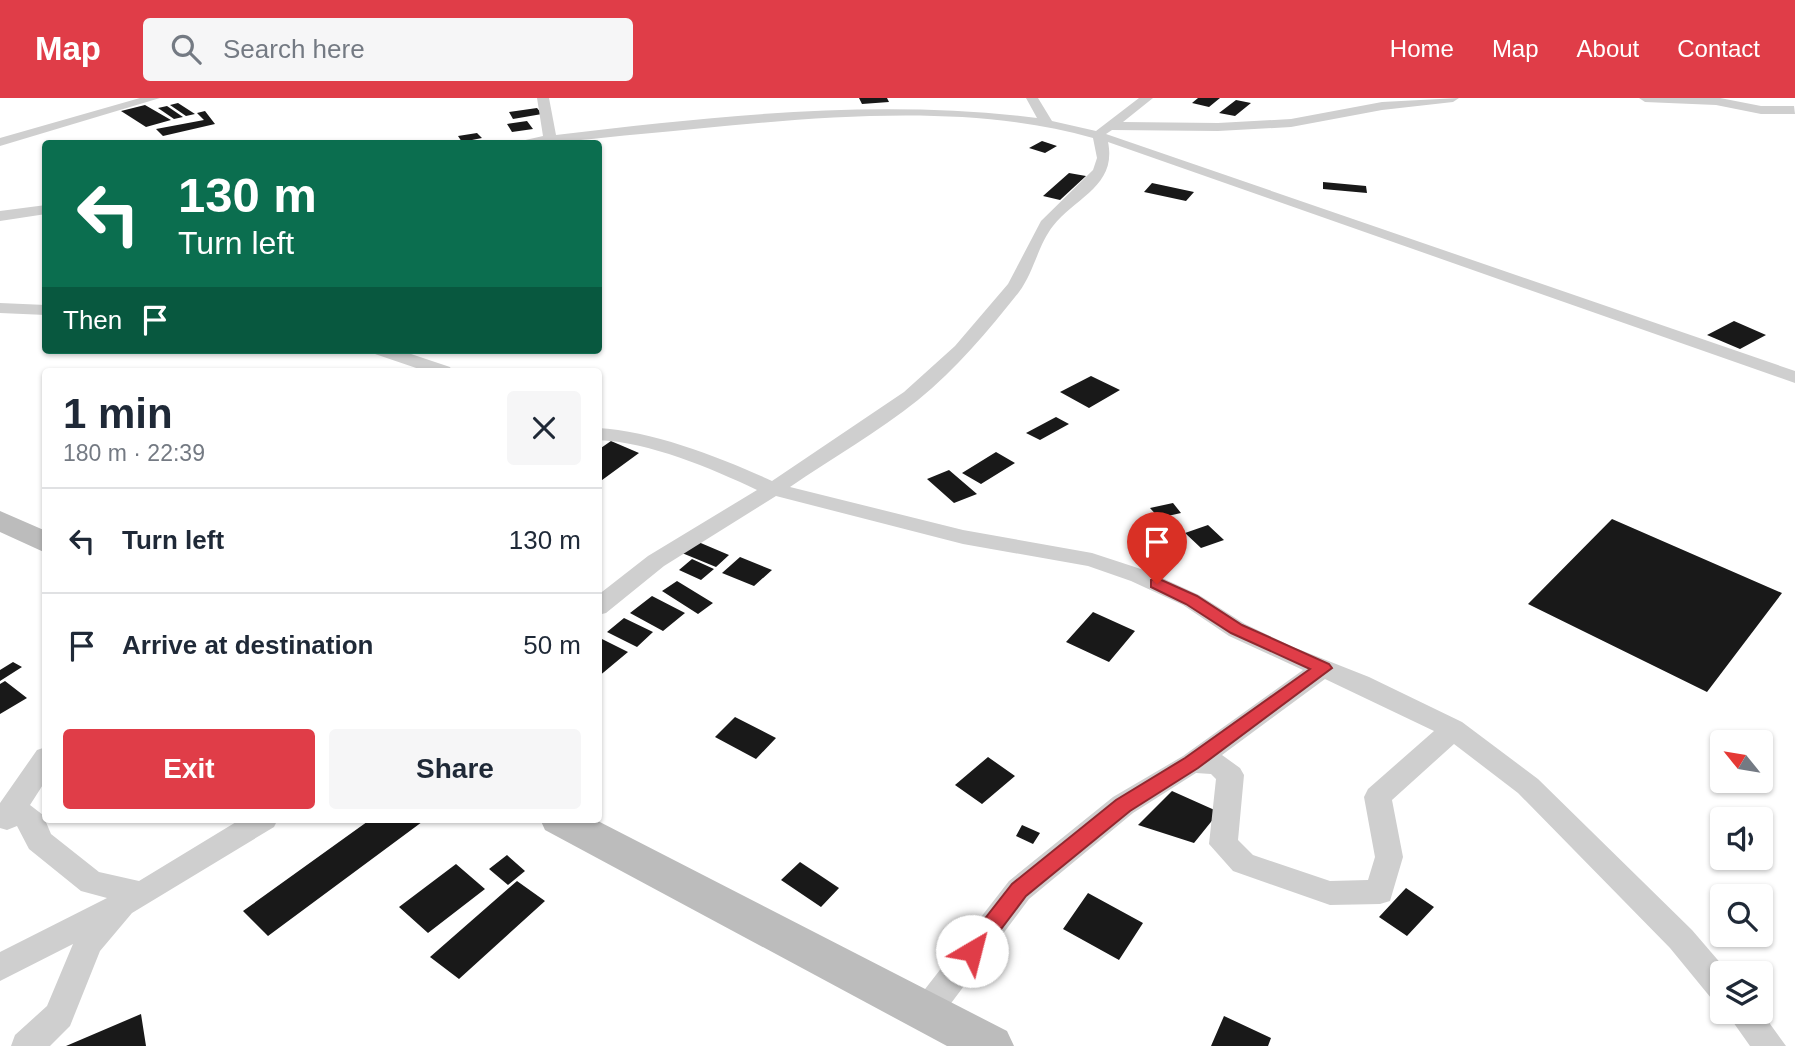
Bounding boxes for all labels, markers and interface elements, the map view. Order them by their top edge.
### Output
search box [143,18,633,81]
text: Map [35,30,101,67]
icon: search [167,30,205,68]
text: Search here [223,34,365,64]
text: Home [1390,35,1454,62]
text: Map [1492,35,1539,62]
text: About [1577,35,1639,62]
text: Contact [1677,35,1760,62]
icon: left [63,168,154,259]
text: 130 m [178,168,317,222]
text: Turn left [178,225,294,261]
icon: arrive [136,301,174,339]
text: Then [63,305,122,335]
text: 1 min [63,390,173,437]
button: close [507,391,581,465]
text: 180 m · 22:39 [63,440,205,466]
pin [1127,512,1187,584]
icon: left [63,522,101,560]
icon: arrive [1138,523,1176,561]
text: Turn left [122,525,224,555]
text: 130 m [509,525,581,555]
icon: arrive [63,627,101,665]
text: Arrive at destination [122,630,373,660]
text: 50 m [523,630,581,660]
button: Exit [63,729,315,809]
button: Share [329,729,581,809]
north arrow [1710,730,1773,793]
map controls [1710,730,1773,1024]
button: sound [1710,807,1773,870]
button: search [1710,884,1773,947]
position arrow [935,914,1009,988]
button: layers [1710,961,1773,1024]

